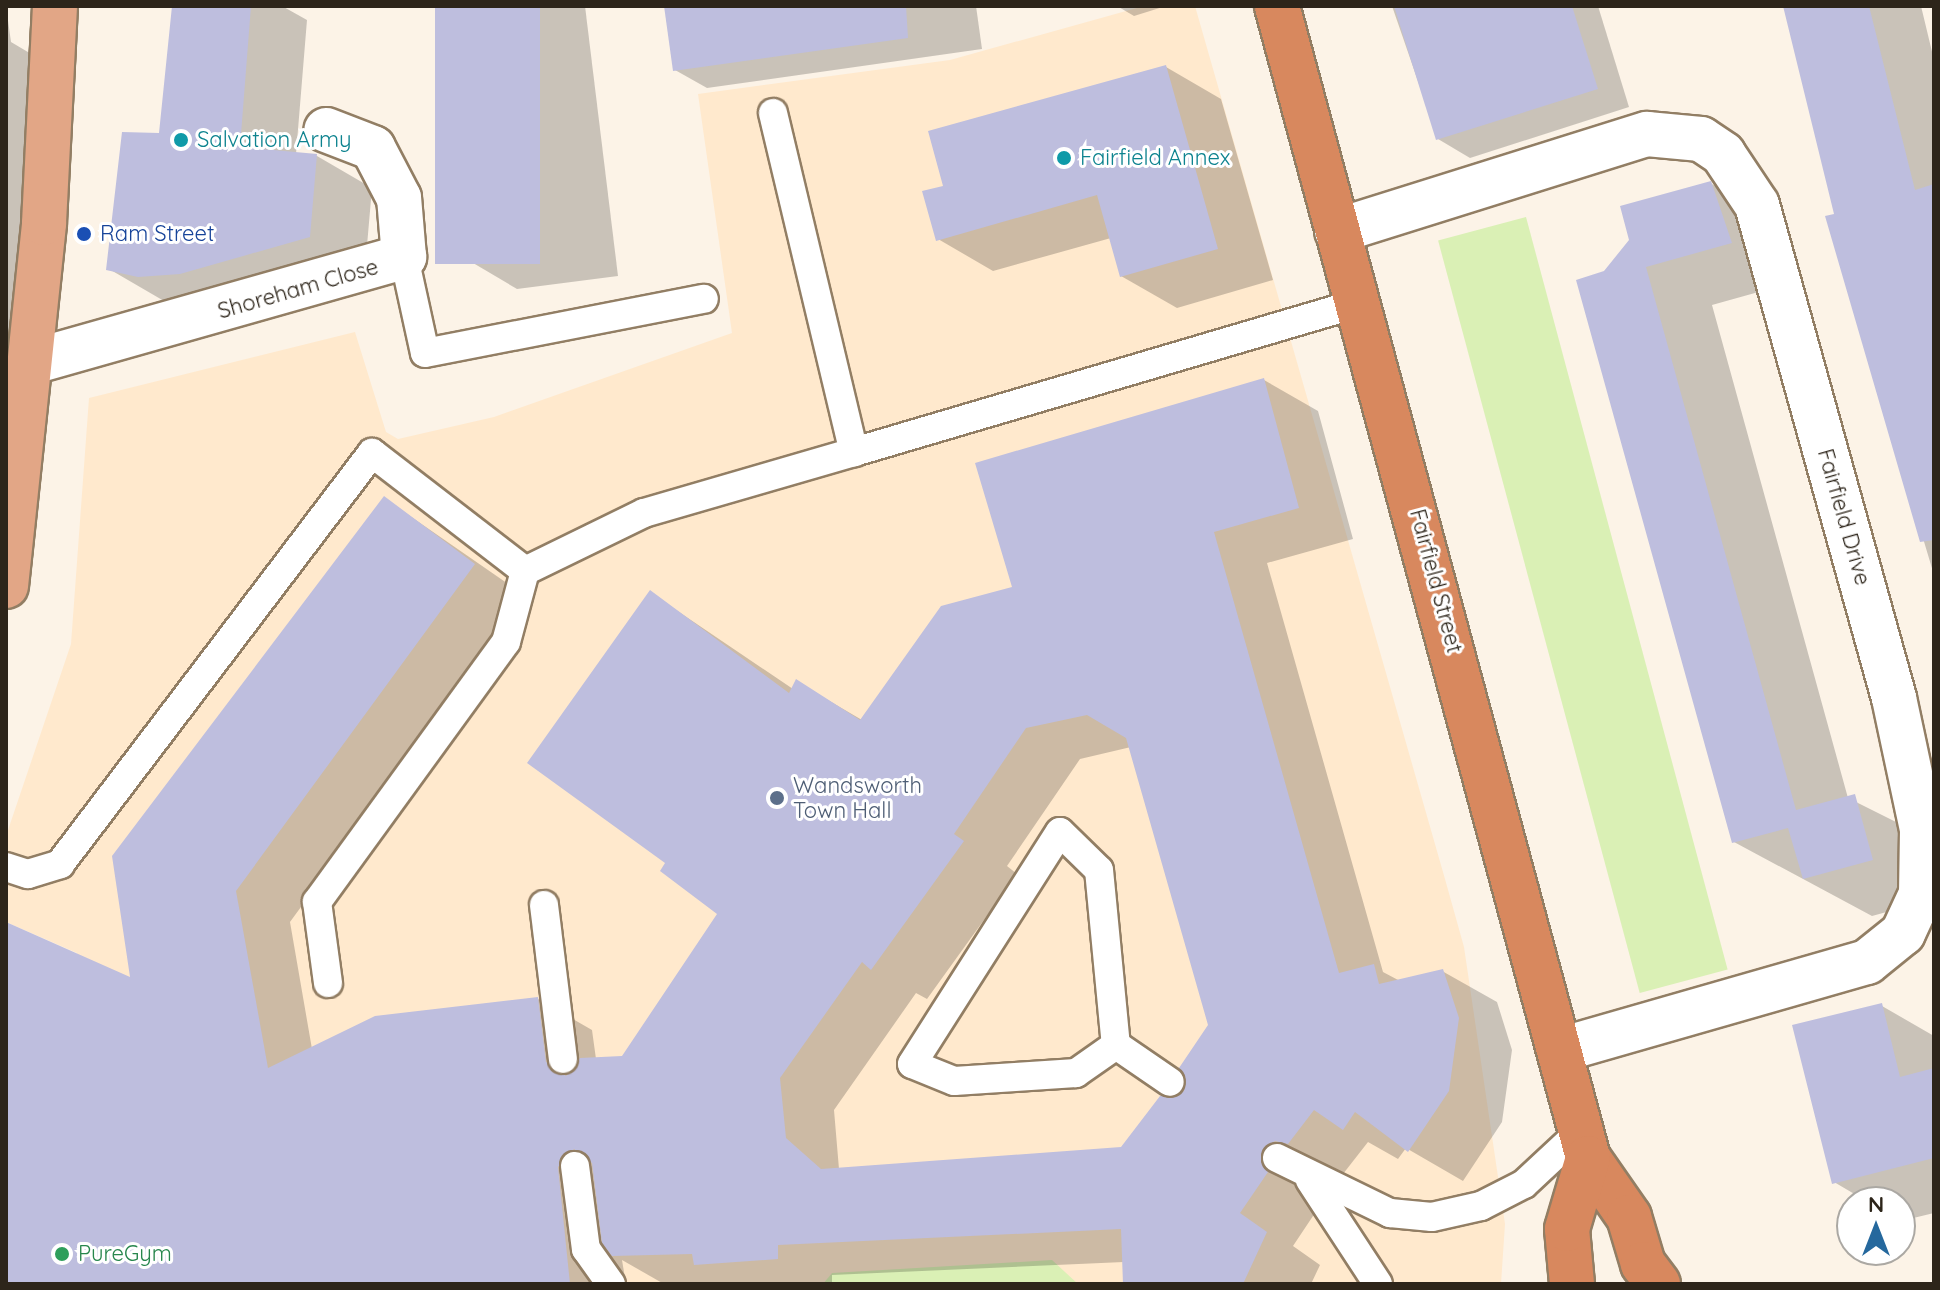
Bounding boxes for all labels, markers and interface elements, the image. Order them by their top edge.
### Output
place label: Salvation Army [197,127,351,153]
marker: Salvation Army [172,131,190,149]
place label: Fairfield Annex [1080,145,1230,171]
marker: Fairfield Annex [1055,149,1073,167]
place label: Ram Street [100,221,214,247]
marker: Ram Street [75,225,93,243]
street label: Shoreham Close [215,253,381,325]
street label: Fairfield Drive [1812,446,1876,588]
street label: Fairfield Street [1404,506,1468,656]
place label: Wandsworth Town Hall [793,772,922,824]
marker: Wandsworth Town Hall [768,789,786,807]
north arrow [1836,1186,1916,1266]
text: N [1868,1190,1884,1218]
place label: PureGym [78,1241,172,1267]
marker: PureGym [53,1245,71,1263]

